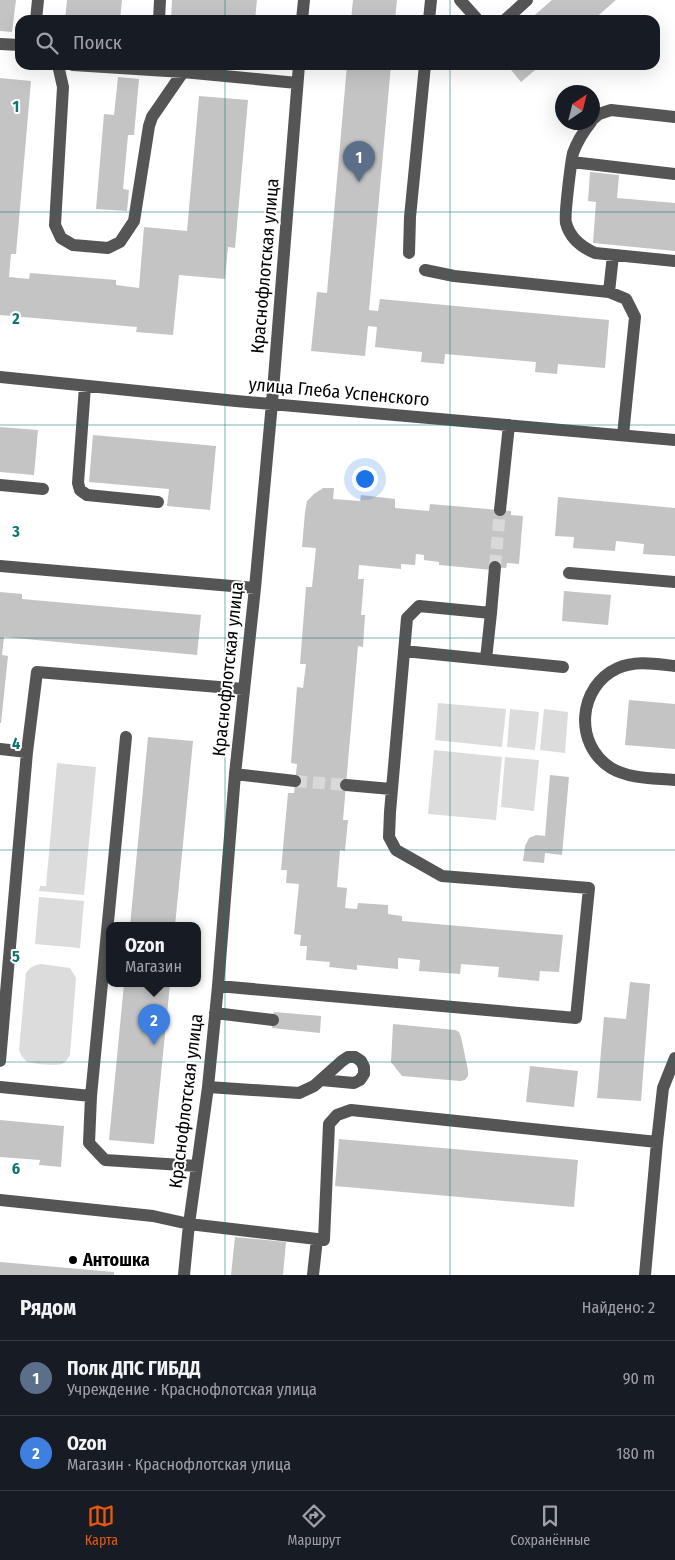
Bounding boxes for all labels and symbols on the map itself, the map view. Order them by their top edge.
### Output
north arrow [555,85,600,130]
text: 1 [13,97,19,116]
pin: 1 [343,141,375,182]
street label: Краснофлотская улица [246,177,284,355]
text: 2 [11,309,20,328]
street label: улица Глеба Успенского [248,373,430,411]
your location [352,466,378,492]
text: 3 [11,522,20,541]
street label: Краснофлотская улица [208,580,248,758]
text: 4 [12,734,20,753]
text: 5 [12,947,20,966]
pin: 2 [138,1004,170,1045]
street label: Краснофлотская улица [164,1012,208,1190]
text: 6 [12,1159,20,1178]
place label: Антошка [82,1249,150,1271]
marker: Антошка [67,1254,79,1266]

